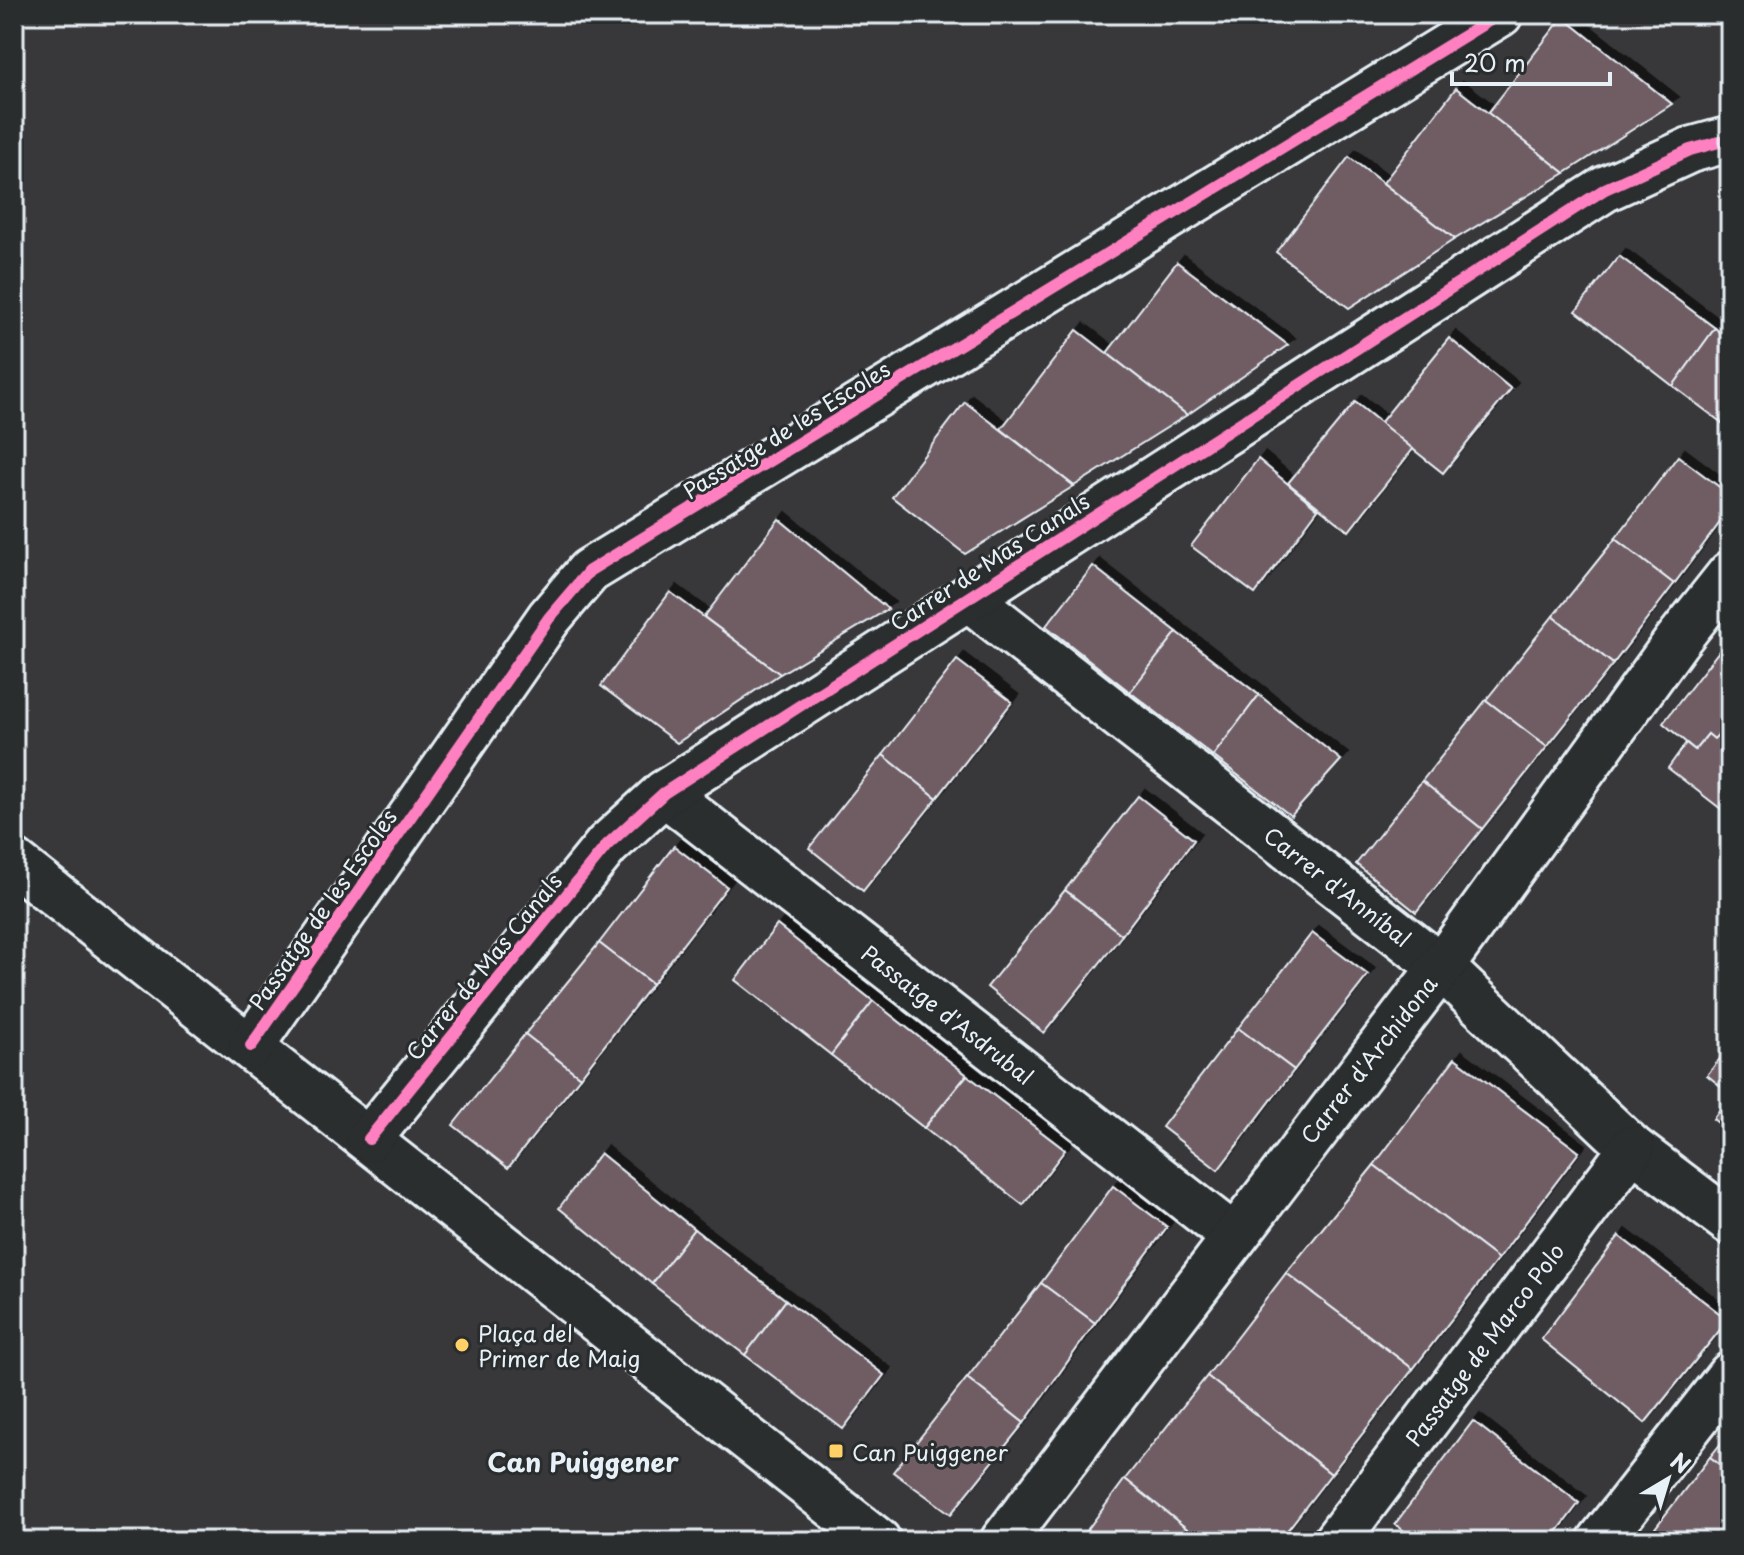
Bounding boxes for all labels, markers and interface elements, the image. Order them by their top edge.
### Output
scale bar [1452,36,1610,86]
text: 20 m [1464,44,1526,80]
street label: Passatge de les Escoles [676,352,896,506]
street label: Carrer de Mas Canals [883,484,1095,638]
street label: Passatge de les Escoles [240,802,404,1016]
street label: Carrer d'Anníbal [1258,818,1418,954]
street label: Carrer de Mas Canals [397,865,569,1067]
street label: Passatge d'Asdrubal [855,936,1041,1092]
street label: Carrer d'Archidona [1292,968,1444,1150]
street label: Passatge de Marco Polo [1397,1236,1571,1452]
place label: Plaça del Primer de Maig [478,1316,640,1374]
marker: Plaça del Primer de Maig [453,1336,471,1354]
place label: Can Puiggener [852,1435,1009,1468]
north arrow [1628,1439,1708,1519]
district label: Can Puiggener [487,1442,679,1481]
marker: Can Puiggener [827,1442,845,1460]
text: N [1664,1444,1698,1480]

